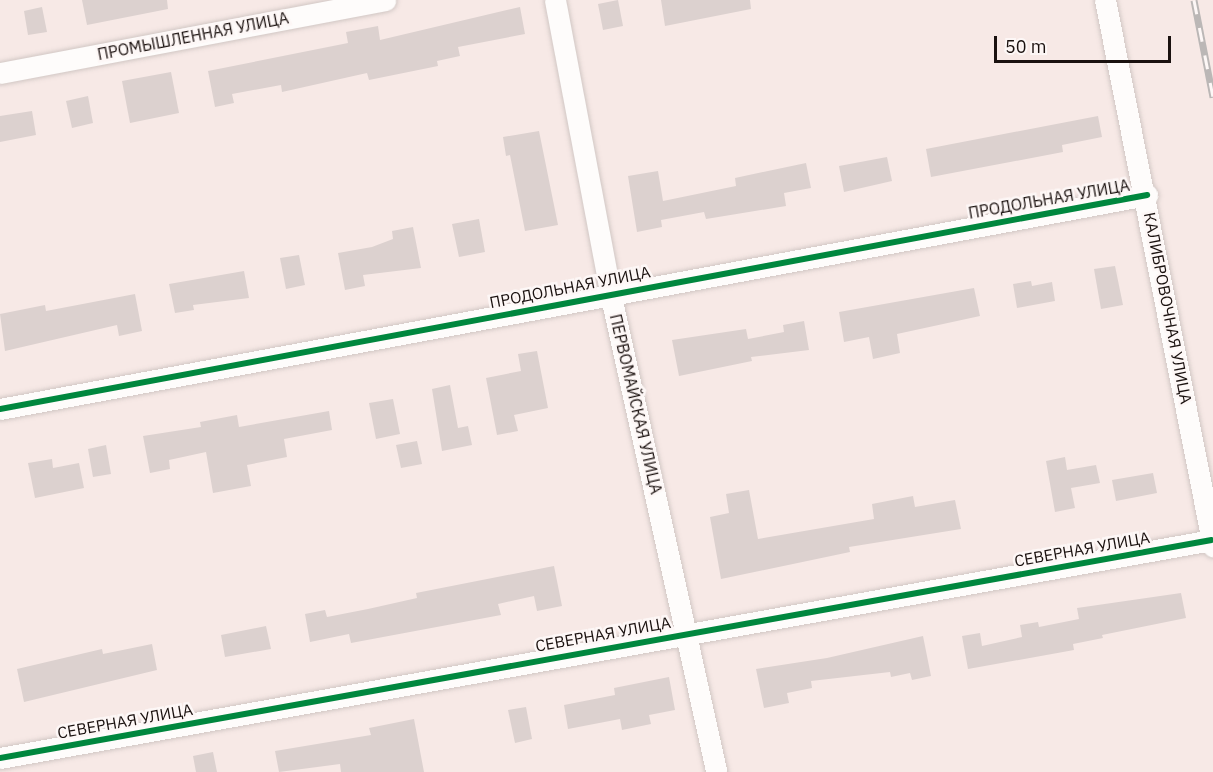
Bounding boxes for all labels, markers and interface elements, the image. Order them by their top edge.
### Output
street label: ПРОМЫШЛЕННАЯ УЛИЦА [96,8,290,64]
scale bar [997,24,1174,62]
text: 50 m [1005,35,1047,58]
street label: ПРОДОЛЬНАЯ УЛИЦА [967,175,1131,223]
street label: КАЛИБРОВОЧНАЯ УЛИЦА [1140,210,1196,406]
street label: ПРОДОЛЬНАЯ УЛИЦА [488,262,652,312]
street label: ПЕРВОМАЙСКАЯ УЛИЦА [606,312,666,496]
street label: СЕВЕРНАЯ УЛИЦА [1013,528,1151,570]
street label: СЕВЕРНАЯ УЛИЦА [534,613,672,655]
street label: СЕВЕРНАЯ УЛИЦА [56,700,194,742]

